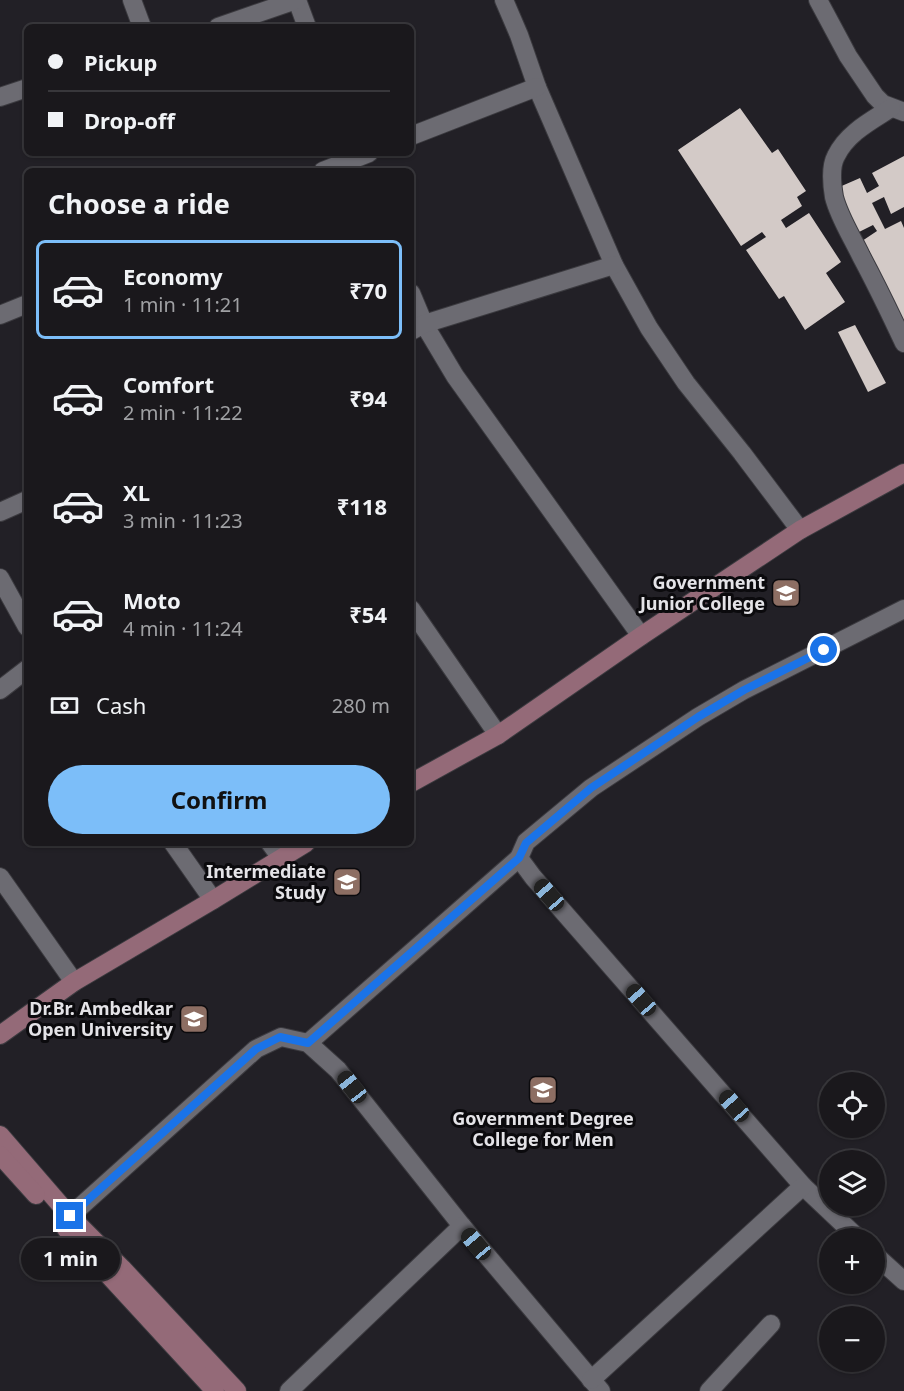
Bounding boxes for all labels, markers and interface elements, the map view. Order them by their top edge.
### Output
text: Pickup [84,47,157,77]
text: Drop-off [84,105,175,135]
text: Choose a ride [48,185,230,222]
text: Economy [123,261,222,291]
icon: car [51,263,105,317]
text: ₹70 [349,275,387,305]
text: 1 min · 11:21 [123,291,243,318]
text: Comfort [123,369,214,399]
icon: car [51,371,105,425]
text: ₹94 [349,383,387,413]
text: 2 min · 11:22 [123,399,243,426]
text: XL [123,477,150,507]
icon: car [51,479,105,533]
text: ₹118 [337,491,387,521]
text: 3 min · 11:23 [123,507,243,534]
place label: Government Junior College [638,570,765,615]
school or university icon: Government Junior College [770,577,802,609]
text: Moto [123,585,181,615]
icon: car [51,587,105,641]
text: ₹54 [349,599,387,629]
text: 4 min · 11:24 [123,615,243,642]
route start [810,636,837,663]
icon: cash [48,689,81,722]
text: Cash [96,690,146,720]
text: 280 m [332,692,390,719]
button: Confirm [48,765,390,834]
place label: Intermediate Study [206,859,327,904]
school or university icon: Intermediate Study [331,866,363,898]
car [530,876,568,914]
car [622,981,660,1019]
place label: Dr.Br. Ambedkar Open University [28,996,174,1041]
school or university icon: Dr.Br. Ambedkar Open University [178,1003,210,1035]
car [334,1067,370,1107]
map controls [819,1072,885,1372]
button: locate [819,1072,885,1138]
school or university icon: Government Degree College for Men [527,1074,559,1106]
car [715,1087,753,1125]
place label: Government Degree College for Men [452,1106,634,1151]
button: layers [819,1150,885,1216]
route end [56,1202,83,1229]
car [458,1224,494,1264]
button: + [819,1228,885,1294]
callout: 1 min [20,1237,119,1279]
text: 1 min [43,1245,98,1272]
button: − [819,1306,885,1372]

